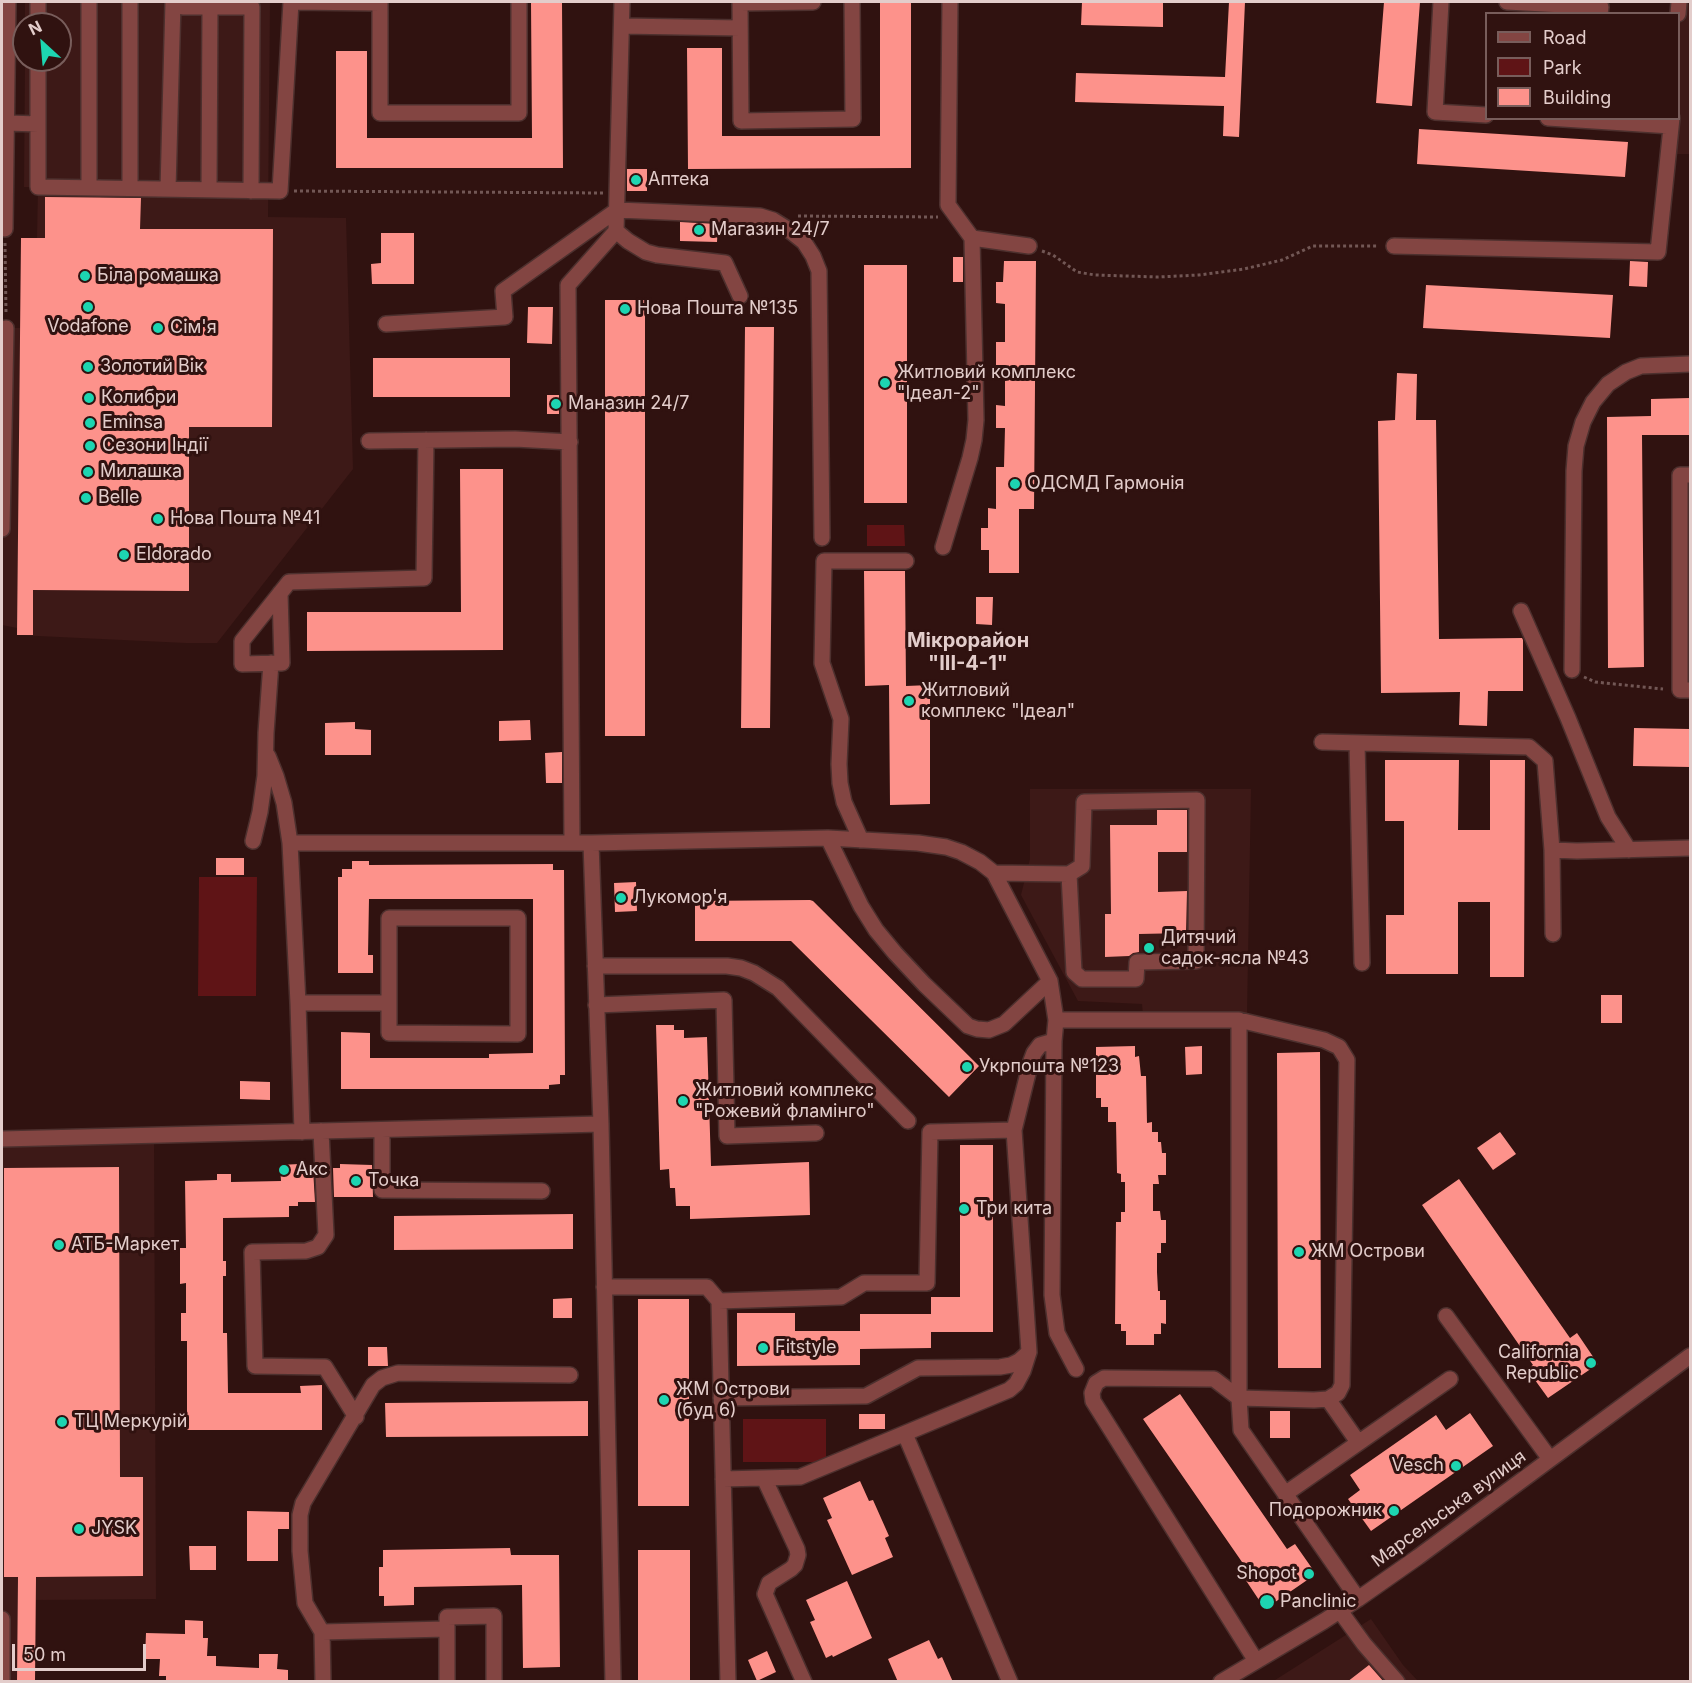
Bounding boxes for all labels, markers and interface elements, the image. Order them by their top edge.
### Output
north arrow [12,12,72,72]
legend [1485,12,1680,120]
text: N [25,16,45,39]
text: Road [1543,27,1586,48]
text: Park [1543,57,1582,78]
text: Building [1543,87,1611,108]
place label: Аптека [648,169,709,191]
marker: Аптека [629,173,643,187]
place label: Магазин 24/7 [711,219,830,241]
marker: Магазин 24/7 [692,223,706,237]
place label: Біла ромашка [97,265,219,287]
marker: Біла ромашка [78,269,92,283]
place label: Нова Пошта №135 [637,298,798,320]
marker: Vodafone [81,300,95,314]
marker: Нова Пошта №135 [618,302,632,316]
place label: Vodafone [47,316,129,338]
place label: Сім'я [170,317,217,339]
marker: Сім'я [151,321,165,335]
place label: Золотий Вік [100,356,204,378]
marker: Золотий Вік [81,360,95,374]
place label: Житловий комплекс "Ідеал-2" [897,362,1076,404]
marker: Житловий комплекс "Ідеал-2" [878,376,892,390]
place label: Колибри [101,387,176,409]
marker: Колибри [82,391,96,405]
place label: Маназин 24/7 [568,393,689,415]
marker: Маназин 24/7 [549,397,563,411]
place label: Eminsa [102,412,163,434]
marker: Eminsa [83,416,97,430]
place label: Сезони Індії [102,435,208,457]
marker: Сезони Індії [83,439,97,453]
place label: Милашка [100,461,182,483]
marker: Милашка [81,465,95,479]
place label: ОДСМД Гармонія [1027,473,1185,495]
marker: ОДСМД Гармонія [1008,477,1022,491]
place label: Belle [98,487,139,509]
marker: Belle [79,491,93,505]
place label: Нова Пошта №41 [170,508,320,530]
marker: Нова Пошта №41 [151,512,165,526]
place label: Eldorado [136,544,212,566]
marker: Eldorado [117,548,131,562]
district label: Мікрорайон "ІІІ-4-1" [907,629,1029,676]
place label: Житловий комплекс "Ідеал" [921,680,1075,722]
marker: Житловий комплекс "Ідеал" [902,694,916,708]
place label: Лукомор'я [633,887,728,909]
marker: Лукомор'я [614,891,628,905]
place label: Дитячий садок-ясла №43 [1161,927,1309,970]
marker: Дитячий садок-ясла №43 [1142,941,1156,955]
place label: Укрпошта №123 [979,1056,1119,1078]
marker: Укрпошта №123 [960,1060,974,1074]
place label: Житловий комплекс "Рожевий фламінго" [695,1080,875,1122]
marker: Житловий комплекс "Рожевий фламінго" [676,1094,690,1108]
place label: Акс [296,1159,328,1181]
marker: Акс [277,1163,291,1177]
place label: Точка [368,1170,419,1192]
marker: Точка [349,1174,363,1188]
place label: Три кита [976,1198,1052,1220]
marker: Три кита [957,1202,971,1216]
place label: АТБ-Маркет [71,1234,179,1256]
marker: АТБ-Маркет [52,1238,66,1252]
place label: ЖМ Острови [1311,1241,1425,1263]
marker: ЖМ Острови [1292,1245,1306,1259]
place label: Fitstyle [775,1337,836,1359]
marker: Fitstyle [756,1341,770,1355]
place label: California Republic [1498,1342,1579,1384]
marker: California Republic [1584,1356,1598,1370]
place label: ЖМ Острови (буд 6) [676,1379,790,1422]
marker: ЖМ Острови (буд 6) [657,1393,671,1407]
place label: ТЦ Меркурій [74,1411,187,1433]
marker: ТЦ Меркурій [55,1415,69,1429]
street label: Марсельська вулиця [1368,1446,1530,1572]
place label: Vesch [1392,1455,1444,1477]
marker: Vesch [1449,1459,1463,1473]
place label: Подорожник [1269,1500,1382,1522]
marker: Подорожник [1387,1504,1401,1518]
place label: JYSK [91,1518,137,1540]
marker: JYSK [72,1522,86,1536]
place label: Shopot [1236,1563,1297,1585]
marker: Shopot [1302,1567,1316,1581]
place label: Panclinic [1280,1591,1357,1613]
marker: Panclinic [1258,1593,1276,1611]
scale bar [15,1632,148,1670]
text: 50 m [23,1644,66,1665]

